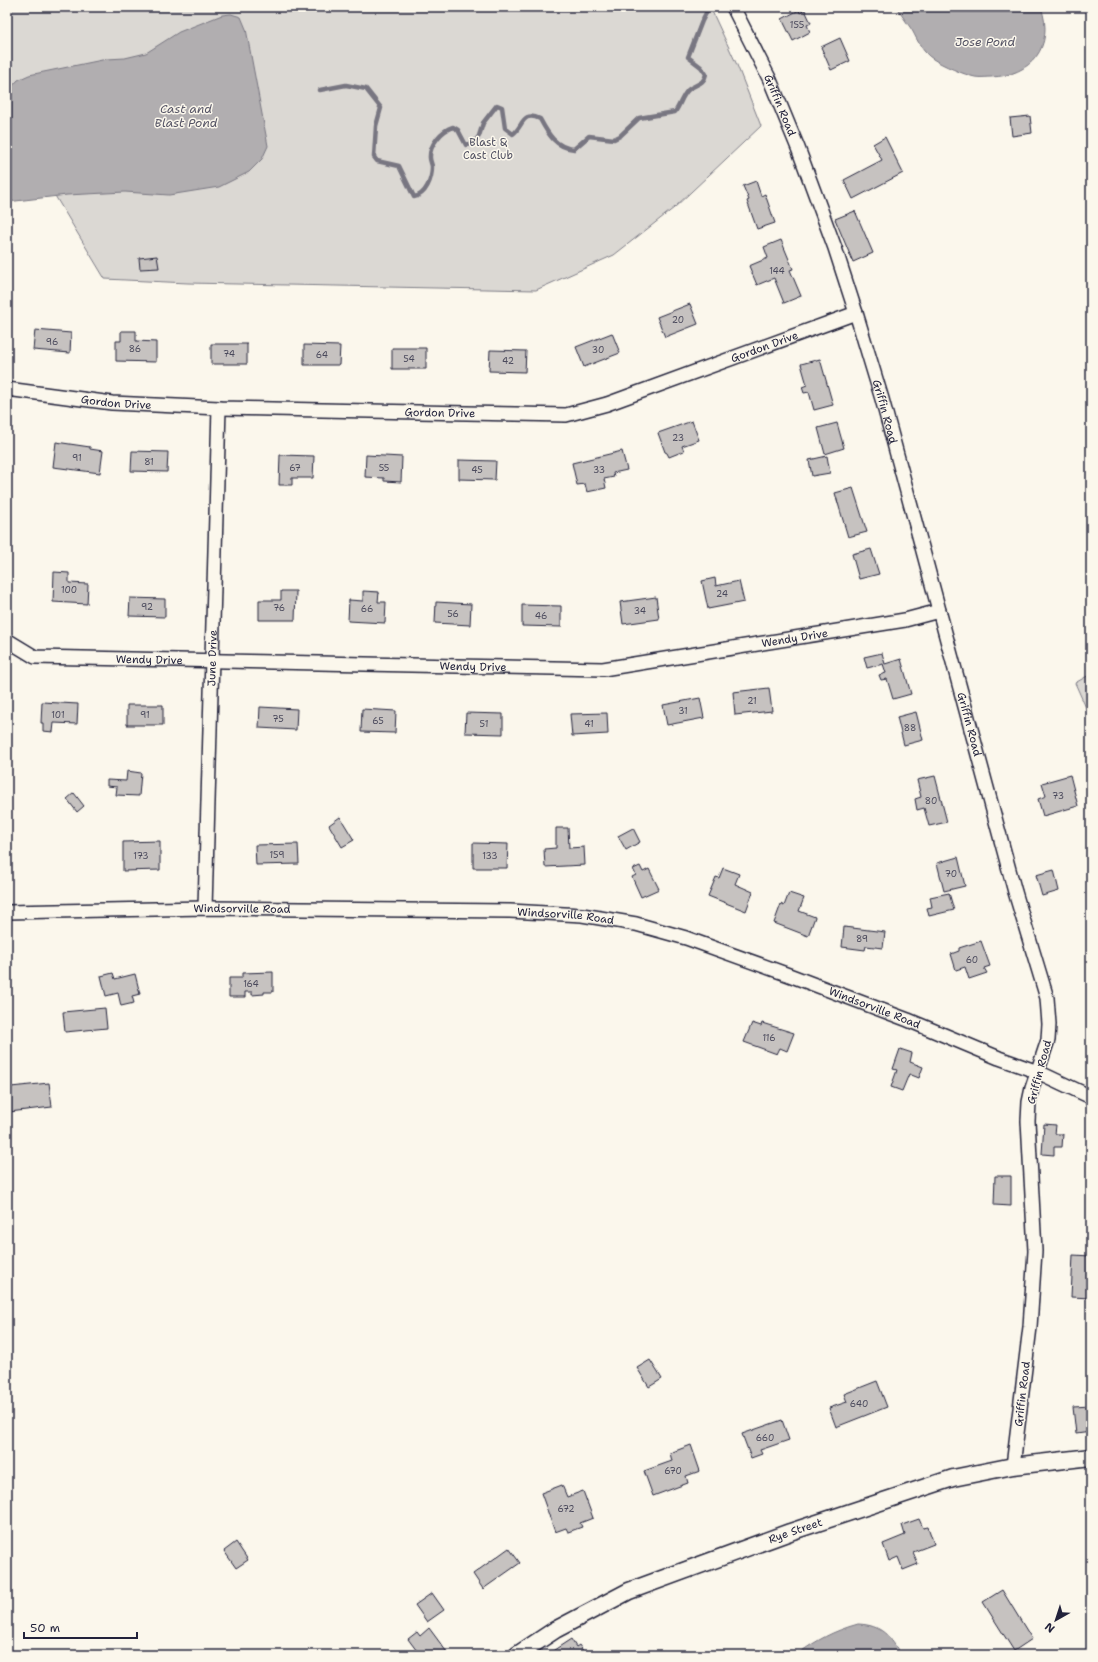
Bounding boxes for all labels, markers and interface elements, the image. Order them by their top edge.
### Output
house number: 155 [790,19,804,31]
water label: Jose Pond [955,34,1015,50]
street label: Griffin Road [760,72,799,139]
water label: Cast and Blast Pond [155,101,218,131]
park label: Blast & Cast Club [463,135,513,163]
house number: 144 [769,265,785,277]
house number: 20 [672,314,684,326]
street label: Gordon Drive [729,328,800,366]
house number: 96 [46,336,58,348]
house number: 86 [129,343,141,355]
house number: 30 [592,344,604,356]
house number: 74 [223,348,235,360]
house number: 64 [316,349,328,361]
house number: 54 [403,353,415,365]
house number: 42 [502,355,514,367]
street label: Griffin Road [869,378,901,445]
street label: Gordon Drive [80,392,152,413]
street label: Gordon Drive [404,405,475,421]
house number: 23 [672,432,684,444]
house number: 91 [72,452,82,464]
house number: 81 [144,456,154,468]
house number: 67 [289,462,301,474]
house number: 55 [379,462,389,474]
house number: 45 [471,464,483,476]
house number: 33 [593,464,605,476]
house number: 100 [61,584,77,596]
house number: 24 [716,588,728,600]
house number: 92 [141,601,153,613]
house number: 76 [273,602,285,614]
house number: 66 [361,603,373,615]
house number: 34 [634,605,646,617]
house number: 56 [447,608,459,620]
house number: 46 [535,610,547,622]
street label: Wendy Drive [760,626,829,651]
street label: June Drive [204,630,221,687]
street label: Wendy Drive [116,652,183,668]
street label: Wendy Drive [439,659,507,675]
street label: Griffin Road [953,691,985,758]
house number: 21 [747,695,757,707]
house number: 31 [678,705,688,717]
house number: 101 [51,709,65,721]
house number: 91 [140,709,150,721]
house number: 75 [272,713,284,725]
house number: 65 [372,715,384,727]
house number: 51 [480,718,488,730]
house number: 41 [584,718,594,730]
house number: 88 [904,722,916,734]
house number: 73 [1052,790,1064,802]
house number: 80 [925,795,937,807]
house number: 159 [270,849,285,861]
house number: 173 [133,850,149,862]
house number: 133 [482,850,498,862]
house number: 70 [945,868,957,880]
street label: Windsorville Road [193,901,291,917]
street label: Windsorville Road [517,904,615,928]
house number: 89 [856,933,868,945]
house number: 60 [966,954,978,966]
house number: 164 [243,978,259,990]
street label: Windsorville Road [826,984,923,1032]
house number: 116 [762,1032,776,1044]
street label: Griffin Road [1024,1038,1055,1106]
street label: Griffin Road [1011,1361,1034,1428]
house number: 640 [850,1398,868,1410]
house number: 660 [756,1432,774,1444]
house number: 670 [664,1465,682,1477]
house number: 672 [557,1503,575,1515]
street label: Rye Street [766,1515,824,1547]
north arrow [1036,1600,1076,1640]
scale bar [24,1614,137,1640]
text: N [1042,1619,1058,1636]
text: 50 m [30,1620,60,1636]

